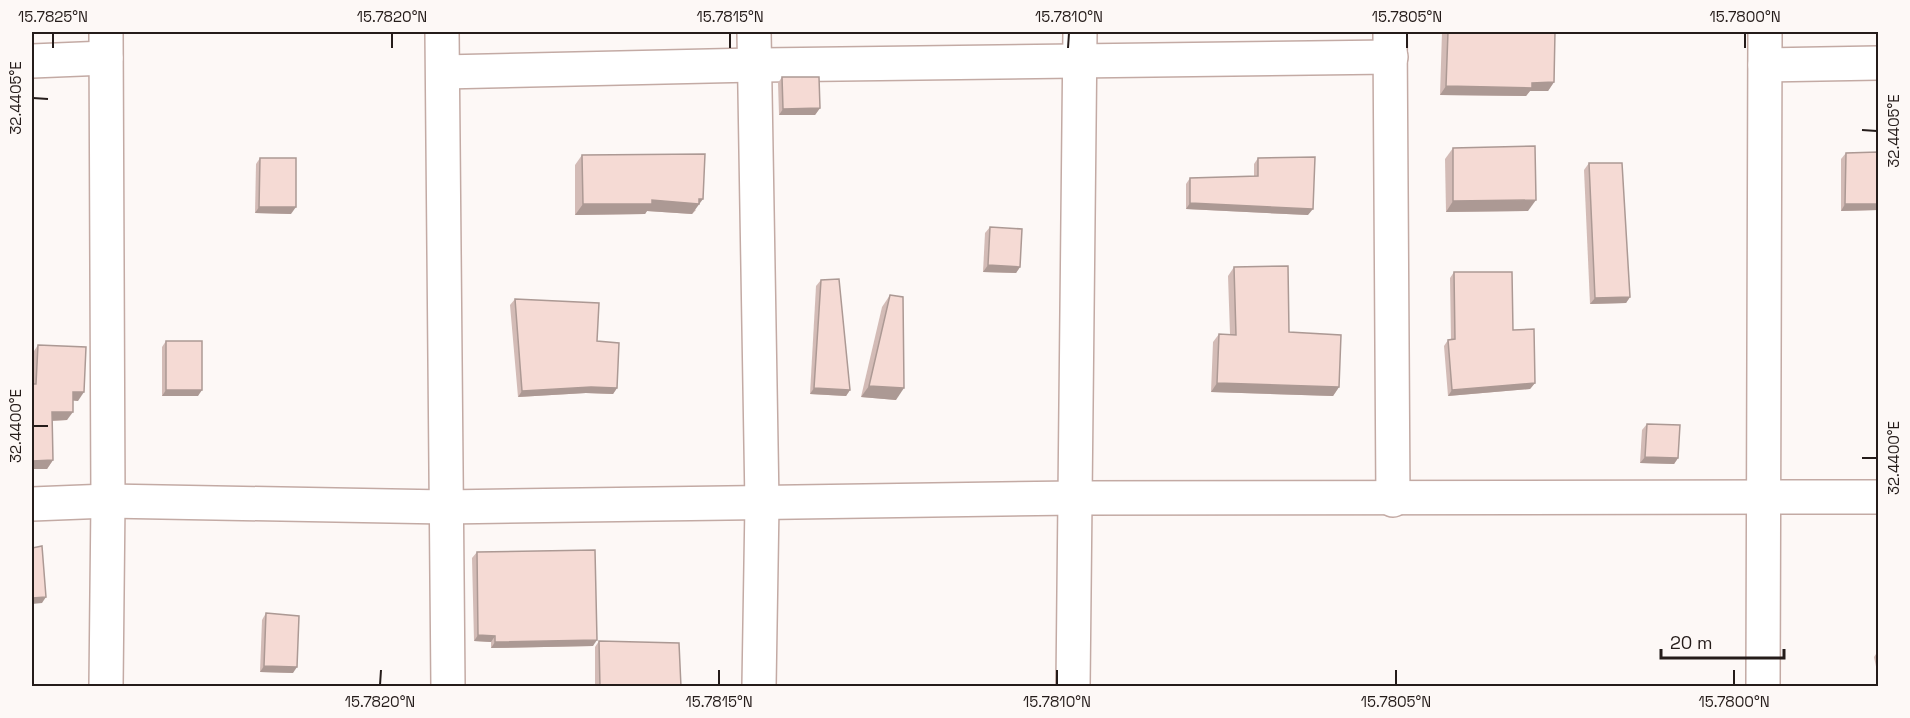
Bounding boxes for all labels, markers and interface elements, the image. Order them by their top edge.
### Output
text: 15.7825°N [18,7,88,26]
text: 15.7820°N [357,7,427,26]
text: 15.7815°N [696,7,764,26]
text: 15.7810°N [1035,7,1103,26]
text: 15.7805°N [1372,7,1442,26]
text: 15.7800°N [1709,7,1781,26]
text: 32.4405°E [6,61,25,135]
text: 32.4405°E [1884,94,1903,168]
text: 32.4400°E [6,389,25,463]
text: 32.4400°E [1884,421,1903,495]
scale bar [1661,622,1784,660]
text: 20 m [1670,631,1713,654]
text: 15.7820°N [345,692,415,711]
text: 15.7815°N [685,692,753,711]
text: 15.7810°N [1023,692,1091,711]
text: 15.7805°N [1361,692,1431,711]
text: 15.7800°N [1698,692,1770,711]

